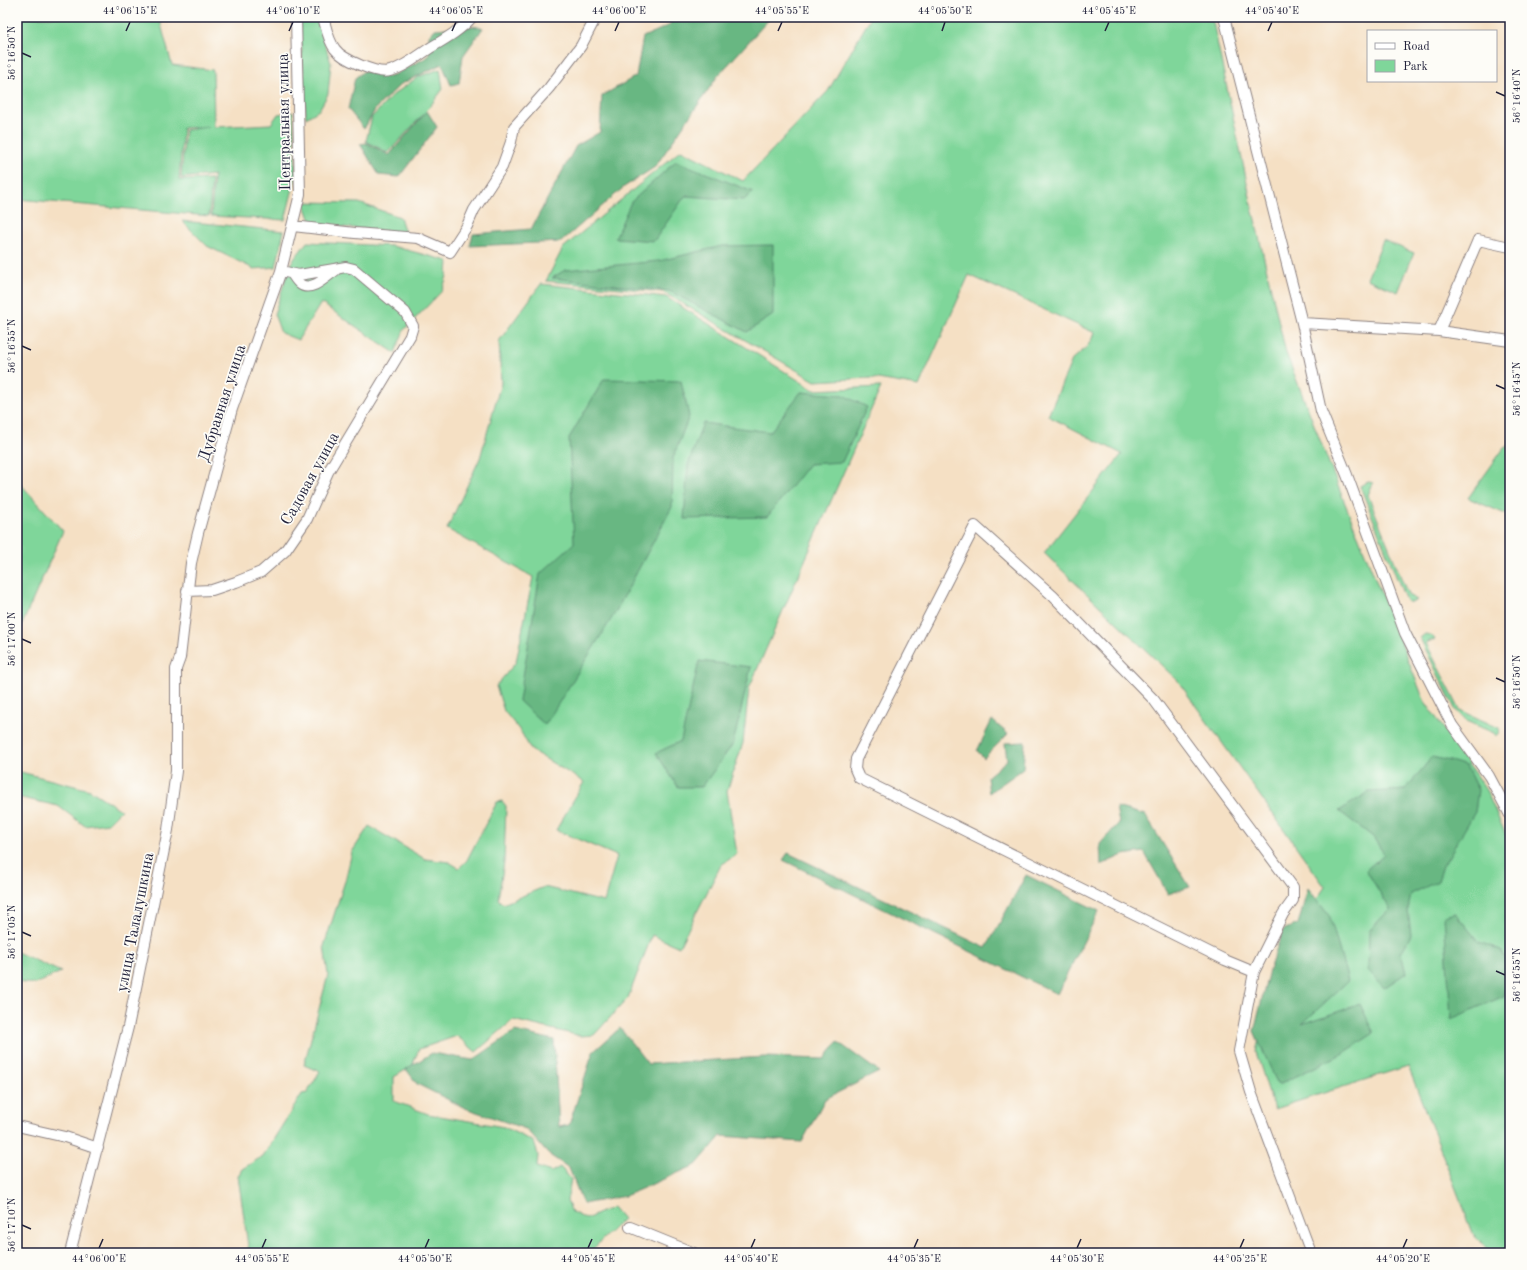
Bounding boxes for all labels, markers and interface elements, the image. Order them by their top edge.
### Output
text: 44°06'15"E [103,6,157,16]
text: 44°06'10"E [266,6,320,16]
text: 44°06'05"E [429,6,483,16]
text: 44°06'00"E [592,6,646,16]
text: 44°05'55"E [755,6,809,16]
text: 44°05'50"E [918,6,972,16]
text: 44°05'45"E [1082,6,1136,16]
text: 44°05'40"E [1245,6,1299,16]
text: 56°16'50"N [7,25,17,80]
legend [1367,30,1497,82]
text: Road [1403,41,1430,53]
street label: Центральная улица [276,53,294,191]
text: Park [1403,61,1428,73]
text: 56°16'40"N [1512,68,1522,123]
text: 56°16'55"N [7,318,17,373]
street label: Дубравная улица [196,343,249,464]
text: 56°16'45"N [1512,361,1522,416]
street label: Садовая улица [279,430,343,528]
text: 56°17'00"N [7,611,17,666]
text: 56°16'50"N [1512,654,1522,709]
street label: улица Талалушкина [115,851,157,994]
text: 56°17'05"N [7,904,17,959]
text: 56°16'55"N [1512,947,1522,1002]
text: 56°17'10"N [7,1197,17,1252]
text: 44°06'00"E [72,1254,126,1264]
text: 44°05'55"E [235,1254,289,1264]
text: 44°05'50"E [398,1254,452,1264]
text: 44°05'45"E [561,1254,615,1264]
text: 44°05'40"E [724,1254,778,1264]
text: 44°05'35"E [887,1254,941,1264]
text: 44°05'30"E [1050,1254,1104,1264]
text: 44°05'25"E [1213,1254,1267,1264]
text: 44°05'20"E [1376,1254,1430,1264]

